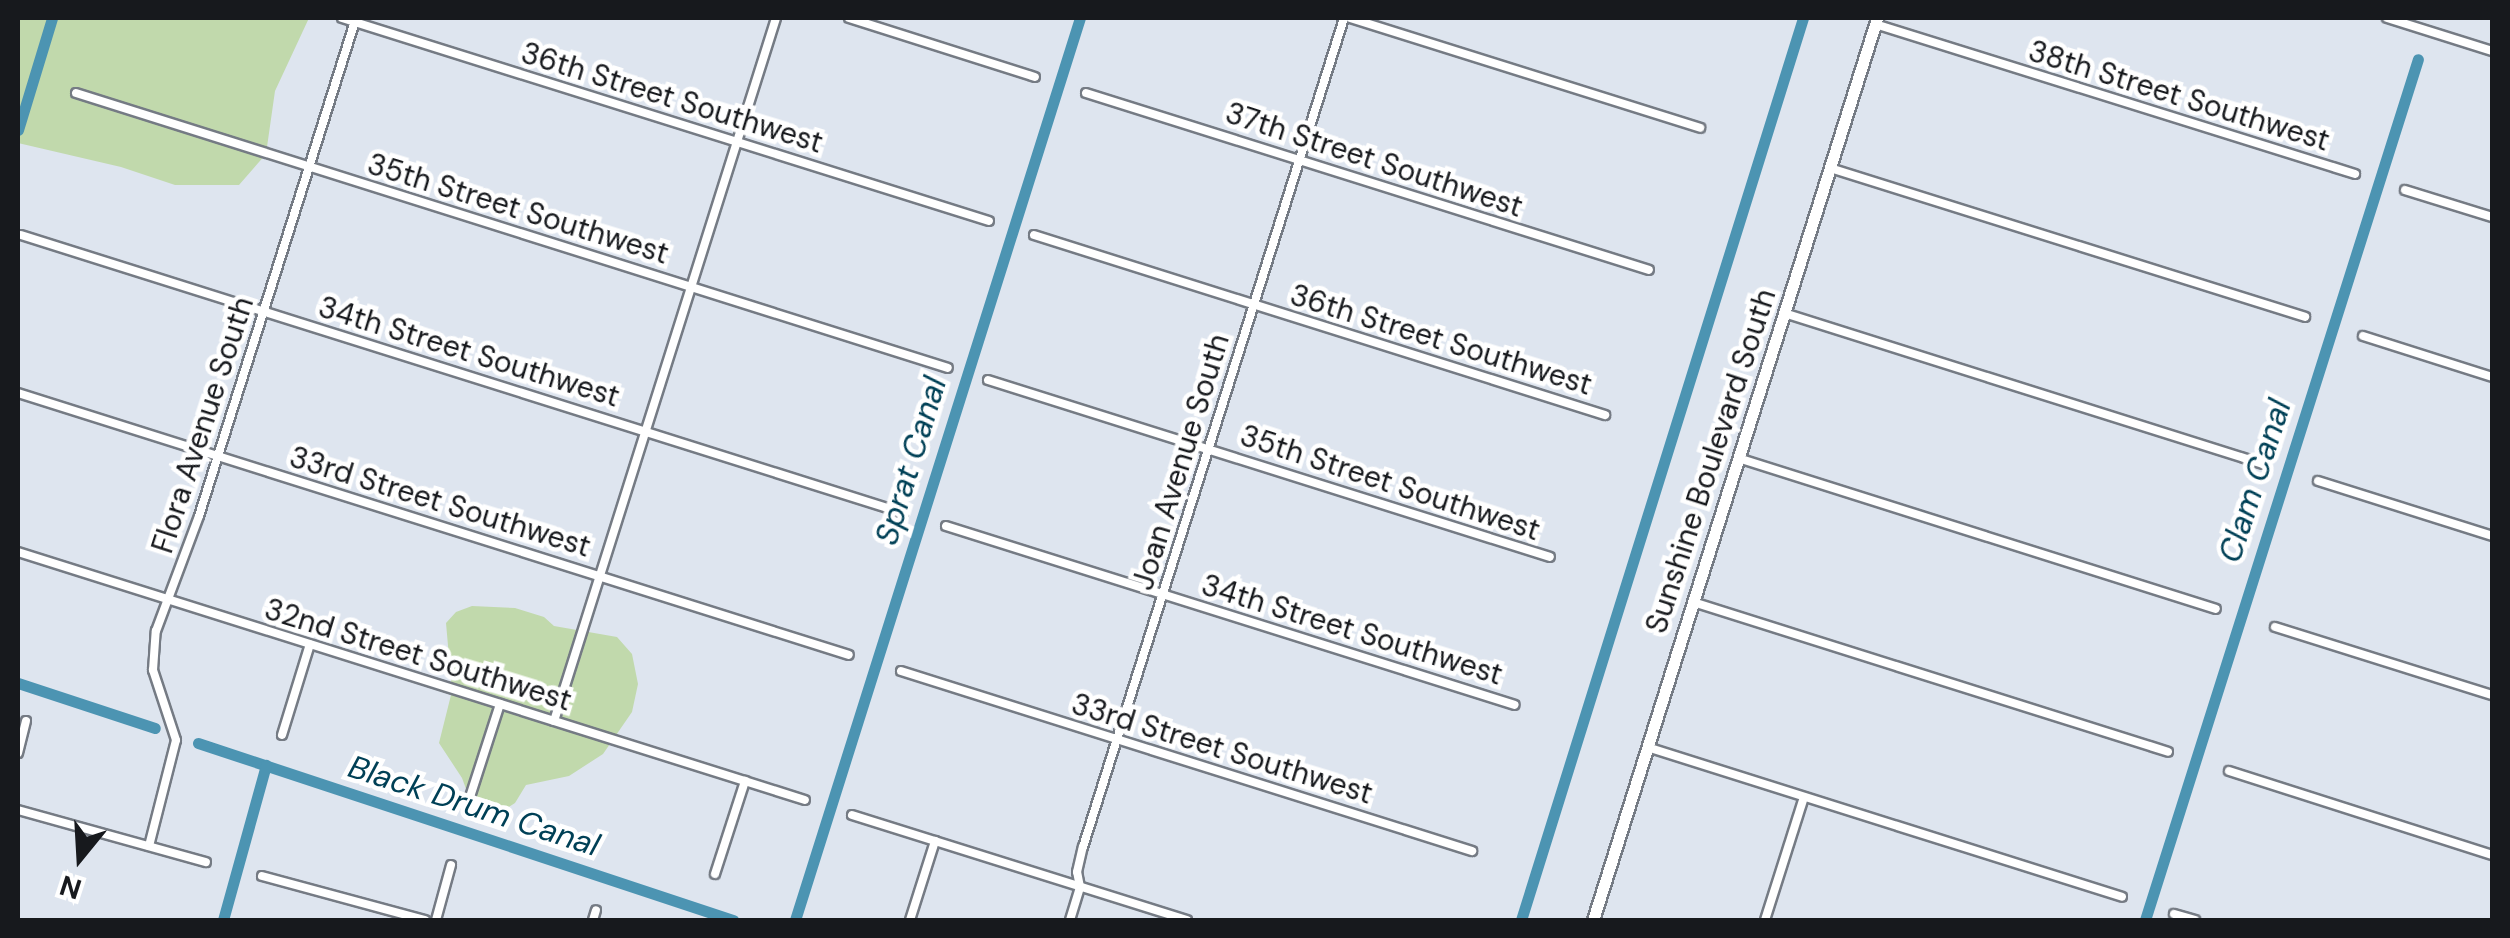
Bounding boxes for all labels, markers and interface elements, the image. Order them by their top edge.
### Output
street label: 38th Street Southwest [2024,33,2334,159]
street label: 36th Street Southwest [517,35,827,161]
street label: 37th Street Southwest [1221,95,1527,225]
street label: 35th Street Southwest [363,146,673,272]
street label: 36th Street Southwest [1286,277,1596,403]
street label: Sunshine Boulevard South [1638,284,1784,638]
street label: 34th Street Southwest [314,289,624,415]
street label: Flora Avenue South [145,292,261,558]
street label: Joan Avenue South [1125,330,1237,594]
water label: Sprat Canal [867,373,955,549]
water label: Clam Canal [2211,395,2299,567]
street label: 35th Street Southwest [1236,418,1544,548]
street label: 33rd Street Southwest [285,439,595,565]
street label: 34th Street Southwest [1197,567,1507,693]
street label: 32nd Street Southwest [260,591,576,719]
street label: 33rd Street Southwest [1067,686,1377,812]
water label: Black Drum Canal [344,747,604,865]
north arrow [30,808,130,908]
text: N [55,866,86,908]

